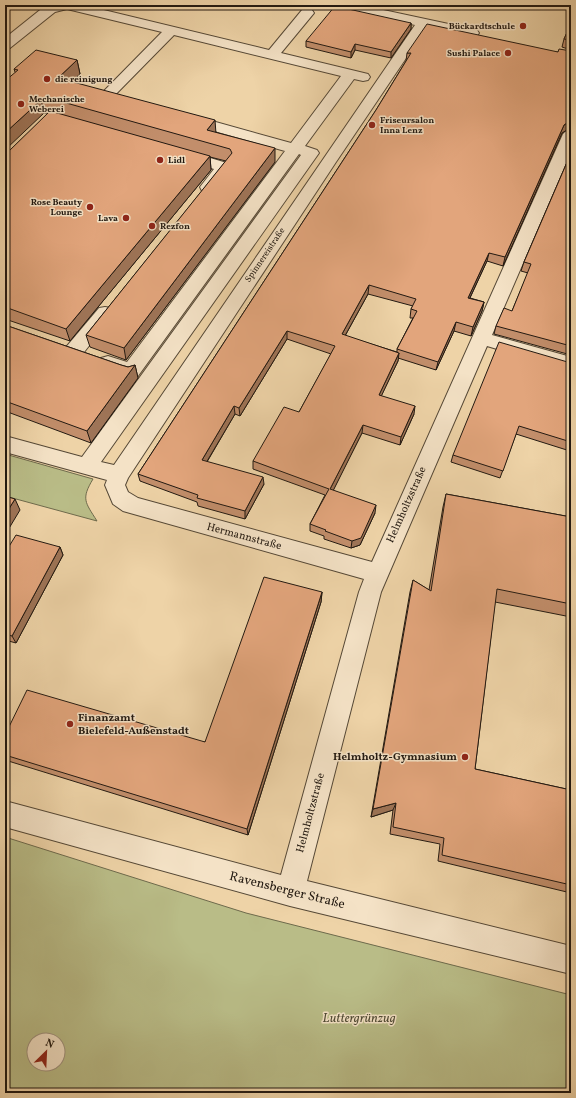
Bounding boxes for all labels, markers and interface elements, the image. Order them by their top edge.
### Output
place label: Bückardtschule [449,20,515,33]
marker: Bückardtschule [518,21,528,31]
place label: Sushi Palace [447,47,500,60]
marker: Sushi Palace [503,48,513,58]
place label: die reinigung [55,73,112,86]
marker: die reinigung [42,74,52,84]
place label: Mechanische Weberei [29,93,85,116]
marker: Mechanische Weberei [16,99,26,109]
place label: Friseursalon Inna Lenz [380,114,434,137]
marker: Friseursalon Inna Lenz [367,120,377,130]
place label: Lidl [168,154,185,167]
marker: Lidl [155,155,165,165]
place label: Rose Beauty Lounge [31,196,82,219]
marker: Rose Beauty Lounge [85,202,95,212]
place label: Lava [98,212,118,225]
marker: Lava [121,213,131,223]
place label: Rezfon [160,220,190,233]
marker: Rezfon [147,221,157,231]
street label: Spinnereistraße [242,225,288,285]
street label: Helmholtzstraße [383,465,431,545]
street label: Hermannstraße [205,520,283,554]
place label: Finanzamt Bielefeld-Außenstadt [78,711,189,739]
marker: Finanzamt Bielefeld-Außenstadt [65,719,75,729]
place label: Helmholtz-Gymnasium [333,750,457,765]
marker: Helmholtz-Gymnasium [460,752,470,762]
street label: Helmholtzstraße [293,771,329,855]
street label: Ravensberger Straße [227,868,347,914]
park label: Luttergrünzug [323,1010,396,1028]
north arrow [26,1032,66,1072]
text: N [43,1036,56,1053]

